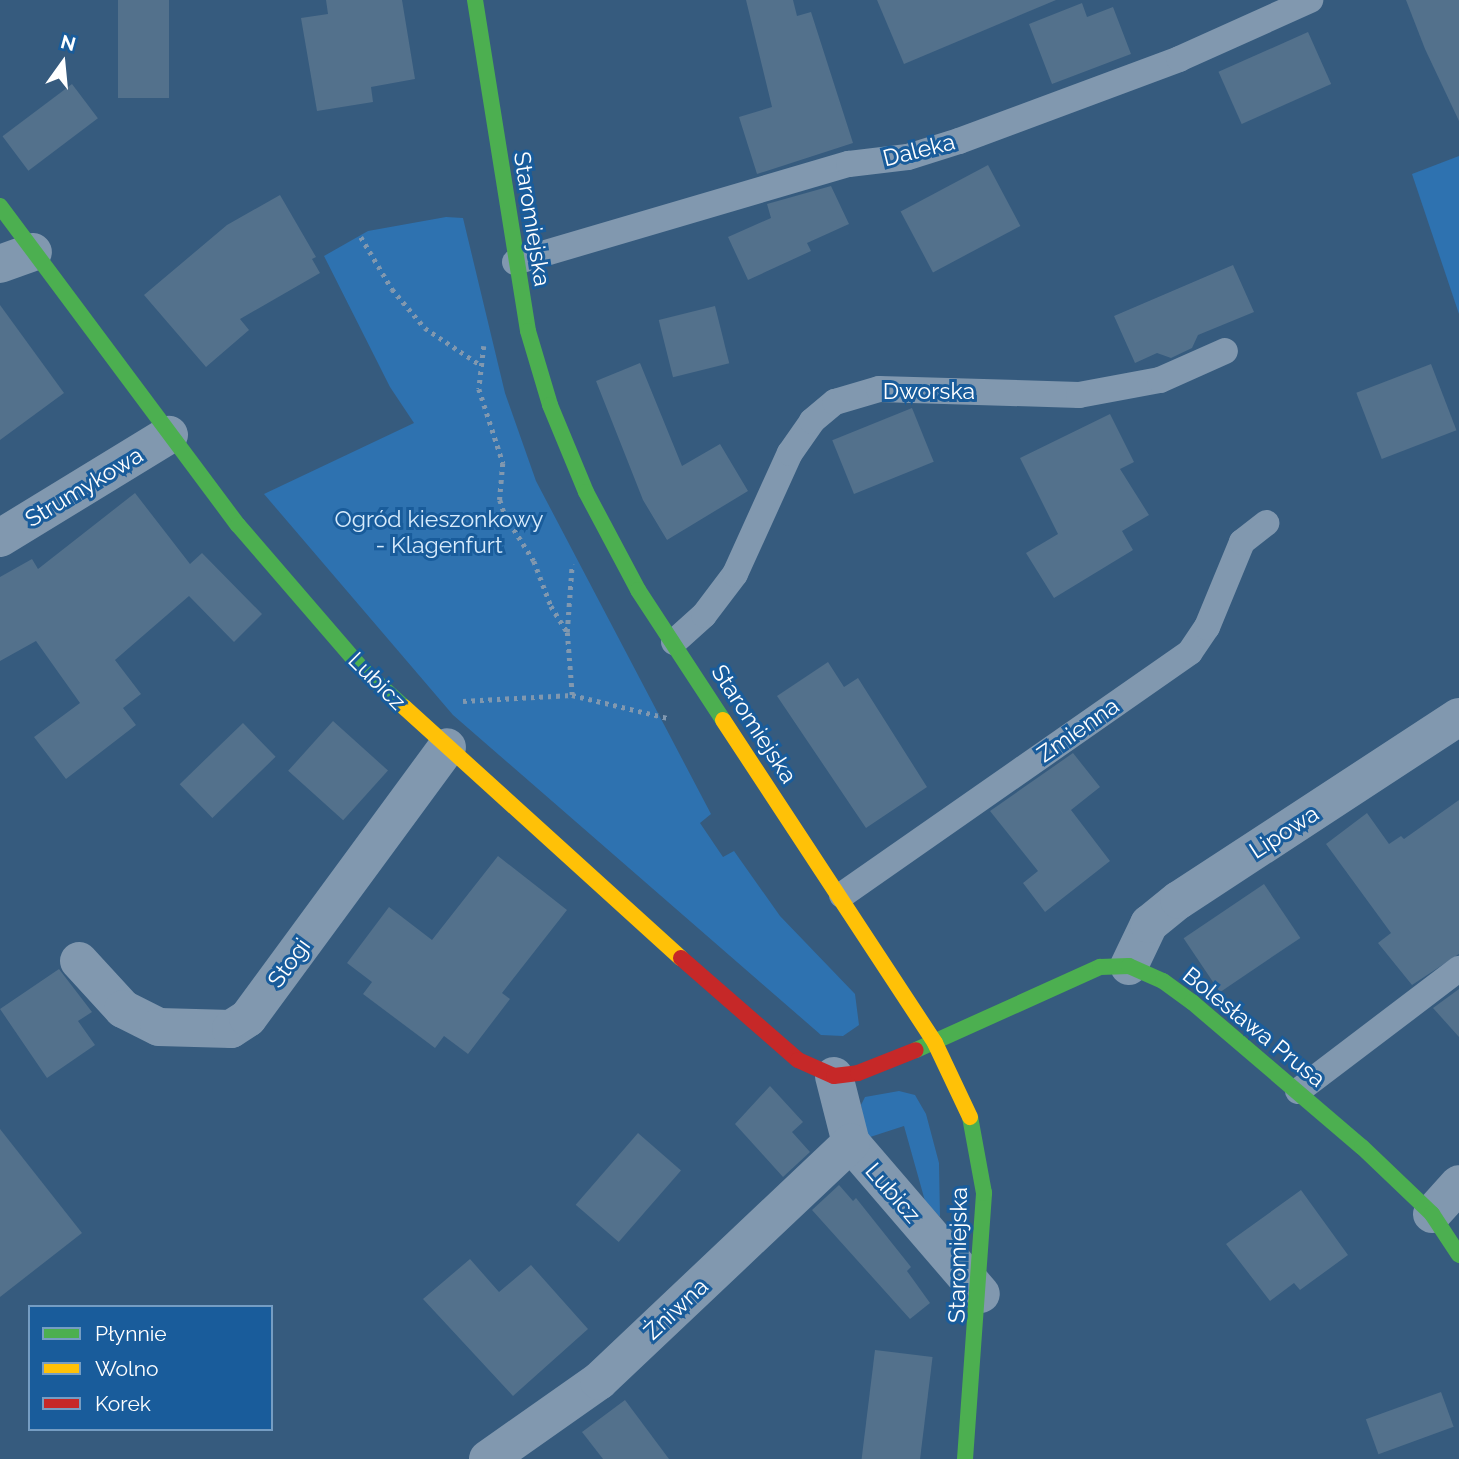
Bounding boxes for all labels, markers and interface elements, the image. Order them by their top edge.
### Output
north arrow [28,28,98,98]
text: N [59,30,78,55]
street label: Daleka [880,128,958,172]
street label: Staromiejska [508,150,556,288]
street label: Dworska [883,377,975,405]
street label: Strumykowa [20,441,148,533]
park label: Ogród kieszonkowy - Klagenfurt [334,505,544,559]
street label: Lubicz [342,646,412,716]
street label: Staromiejska [705,659,803,789]
street label: Zmienna [1032,692,1124,768]
street label: Lipowa [1244,800,1324,864]
street label: Stogi [262,933,316,993]
street label: Bolesława Prusa [1177,961,1331,1093]
street label: Lubicz [860,1157,926,1229]
street label: Staromiejska [943,1187,973,1323]
street label: Żniwna [638,1273,714,1345]
legend [28,1305,273,1431]
text: Płynnie [95,1321,167,1346]
text: Wolno [95,1356,159,1381]
text: Korek [95,1391,151,1416]

